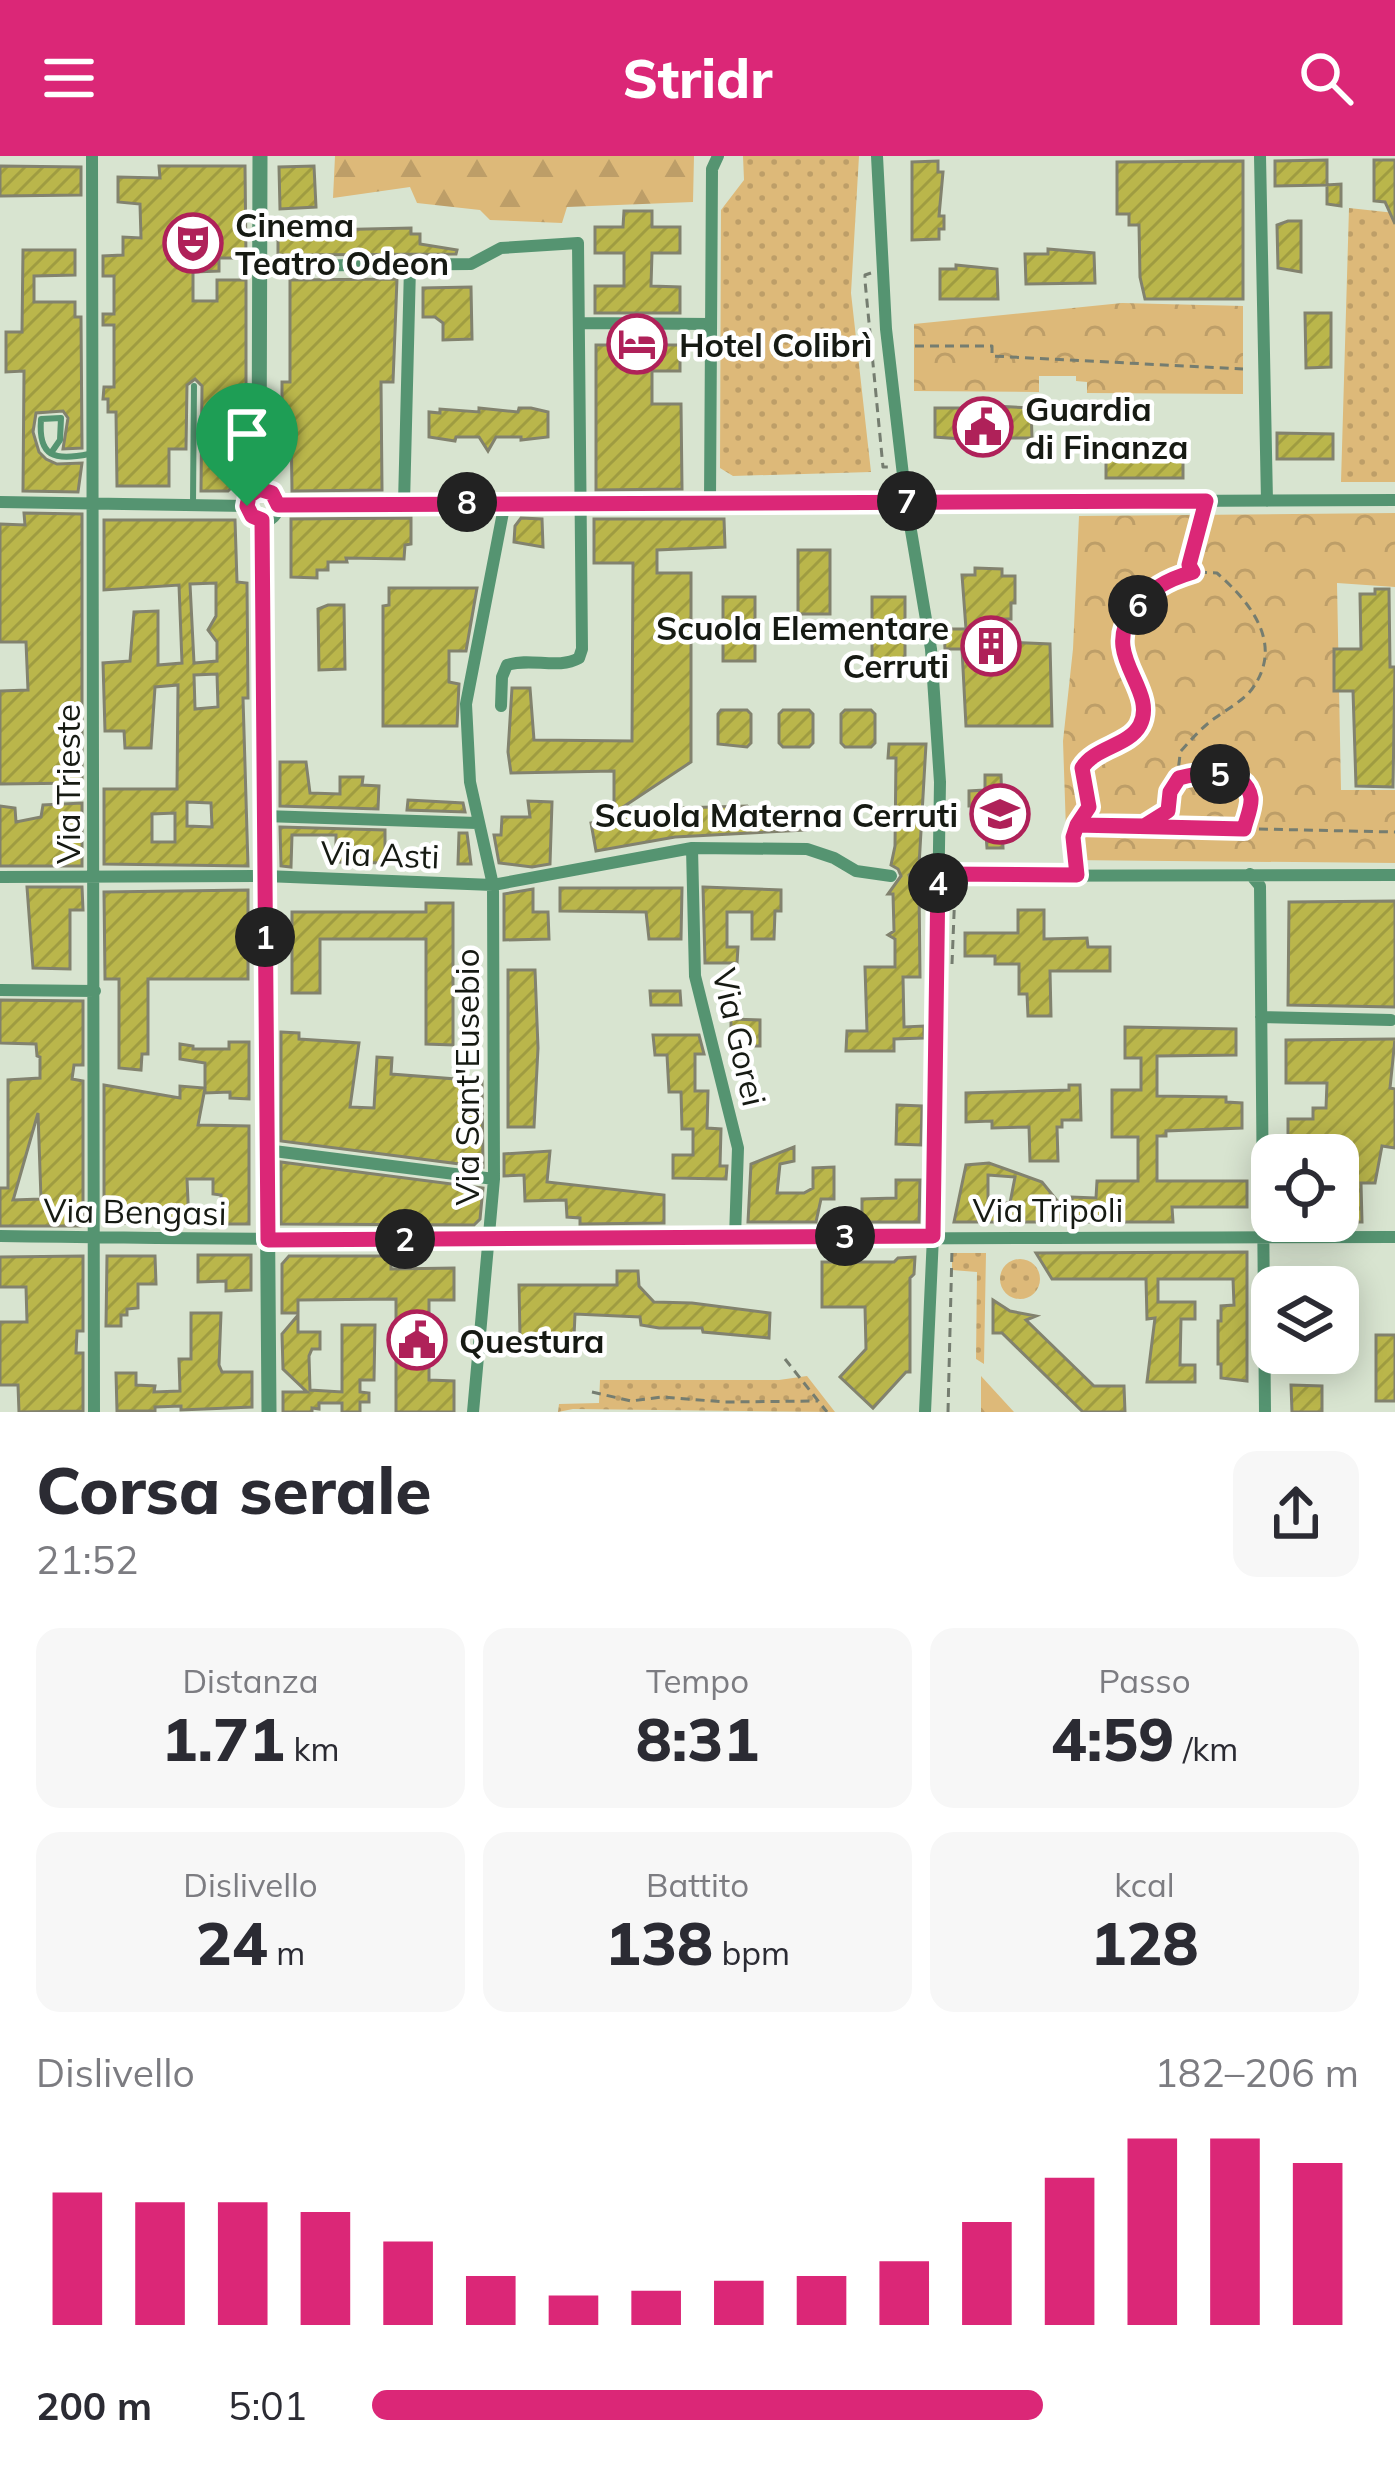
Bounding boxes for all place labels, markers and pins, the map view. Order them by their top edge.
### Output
place label: Cinema Teatro Odeon [235,204,449,283]
theatre icon: Cinema Teatro Odeon [162,212,224,274]
hotel icon: Hotel Colibrì [606,313,668,375]
place label: Hotel Colibrì [679,324,872,365]
pin [196,383,298,506]
place label: Guardia di Finanza [1025,388,1189,467]
public building icon: Guardia di Finanza [952,396,1014,458]
pin: 7 [877,471,937,531]
pin: 8 [437,472,497,532]
pin: 6 [1108,575,1168,635]
place label: Scuola Elementare Cerruti [656,607,949,686]
building icon: Scuola Elementare Cerruti [960,615,1022,677]
pin: 5 [1190,744,1250,804]
school or university icon: Scuola Materna Cerruti [969,783,1031,845]
place label: Scuola Materna Cerruti [595,794,958,835]
pin: 4 [908,853,968,913]
pin: 1 [235,907,295,967]
pin: 3 [815,1206,875,1266]
pin: 2 [375,1209,435,1269]
public building icon: Questura [386,1309,448,1371]
place label: Questura [459,1320,605,1361]

